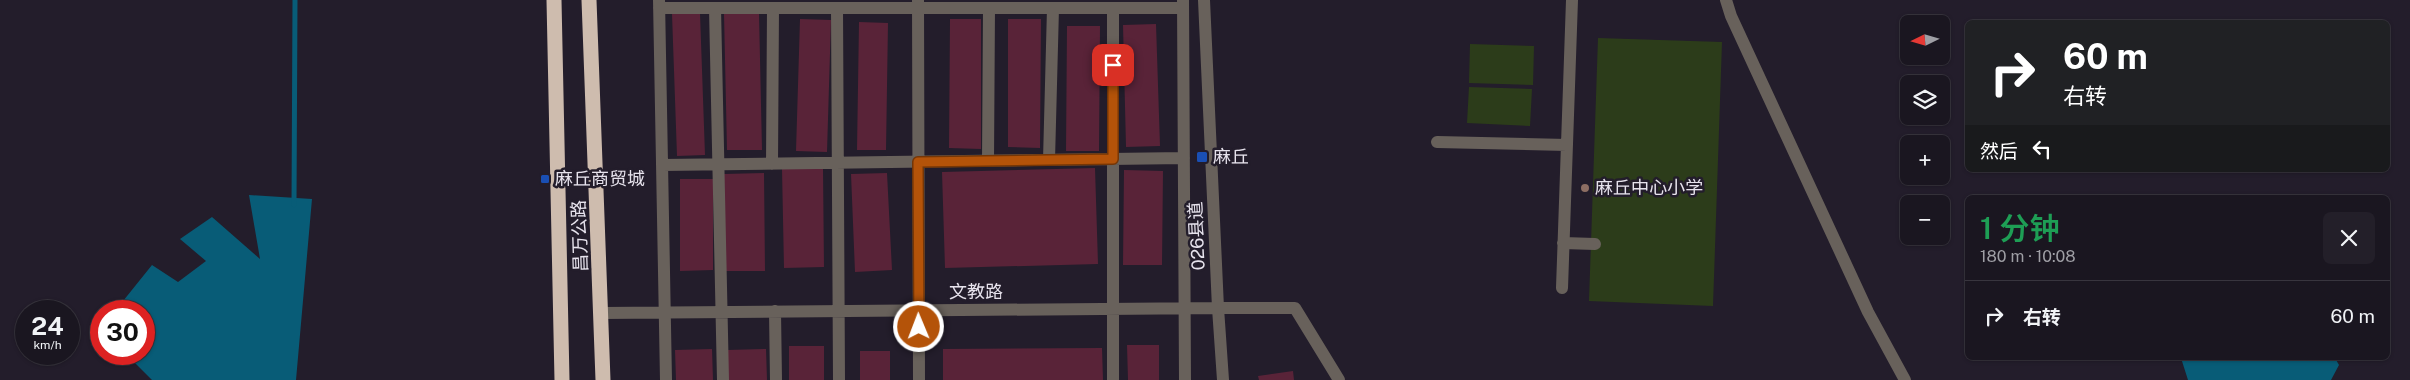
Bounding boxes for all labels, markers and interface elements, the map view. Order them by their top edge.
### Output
north arrow [1900,15,1950,65]
map controls [1900,15,1950,245]
text: 60 m [2063,36,2148,77]
icon: right [1980,40,2045,105]
pin [1092,44,1134,86]
icon: arrive [1099,51,1127,79]
button: layers [1900,75,1950,125]
text: 右转 [2063,83,2107,109]
button: + [1900,135,1950,185]
icon: left [2028,135,2056,163]
text: 然后 [1980,140,2018,162]
place label: 麻丘 [1213,146,1249,167]
marker: 麻丘 [1195,150,1209,164]
place label: 麻丘商贸城 [555,168,645,189]
marker: 麻丘商贸城 [539,173,551,185]
place label: 麻丘中心小学 [1595,177,1703,198]
marker: 麻丘中心小学 [1579,182,1591,194]
button: − [1900,195,1950,245]
street label: 昌万公路 [568,200,591,272]
street label: 026县道 [1184,201,1209,271]
text: 1 分钟 [1980,210,2060,246]
button: close [2323,212,2375,264]
text: 180 m · 10:08 [1980,247,2076,266]
street label: 文教路 [949,281,1003,302]
speed limit sign: 30 [90,300,155,365]
position arrow [892,300,944,352]
icon: right [1980,302,2008,330]
text: 60 m [2331,305,2375,327]
text: 右转 [2023,306,2061,328]
text: 24 [31,311,64,341]
text: km/h [33,338,62,352]

